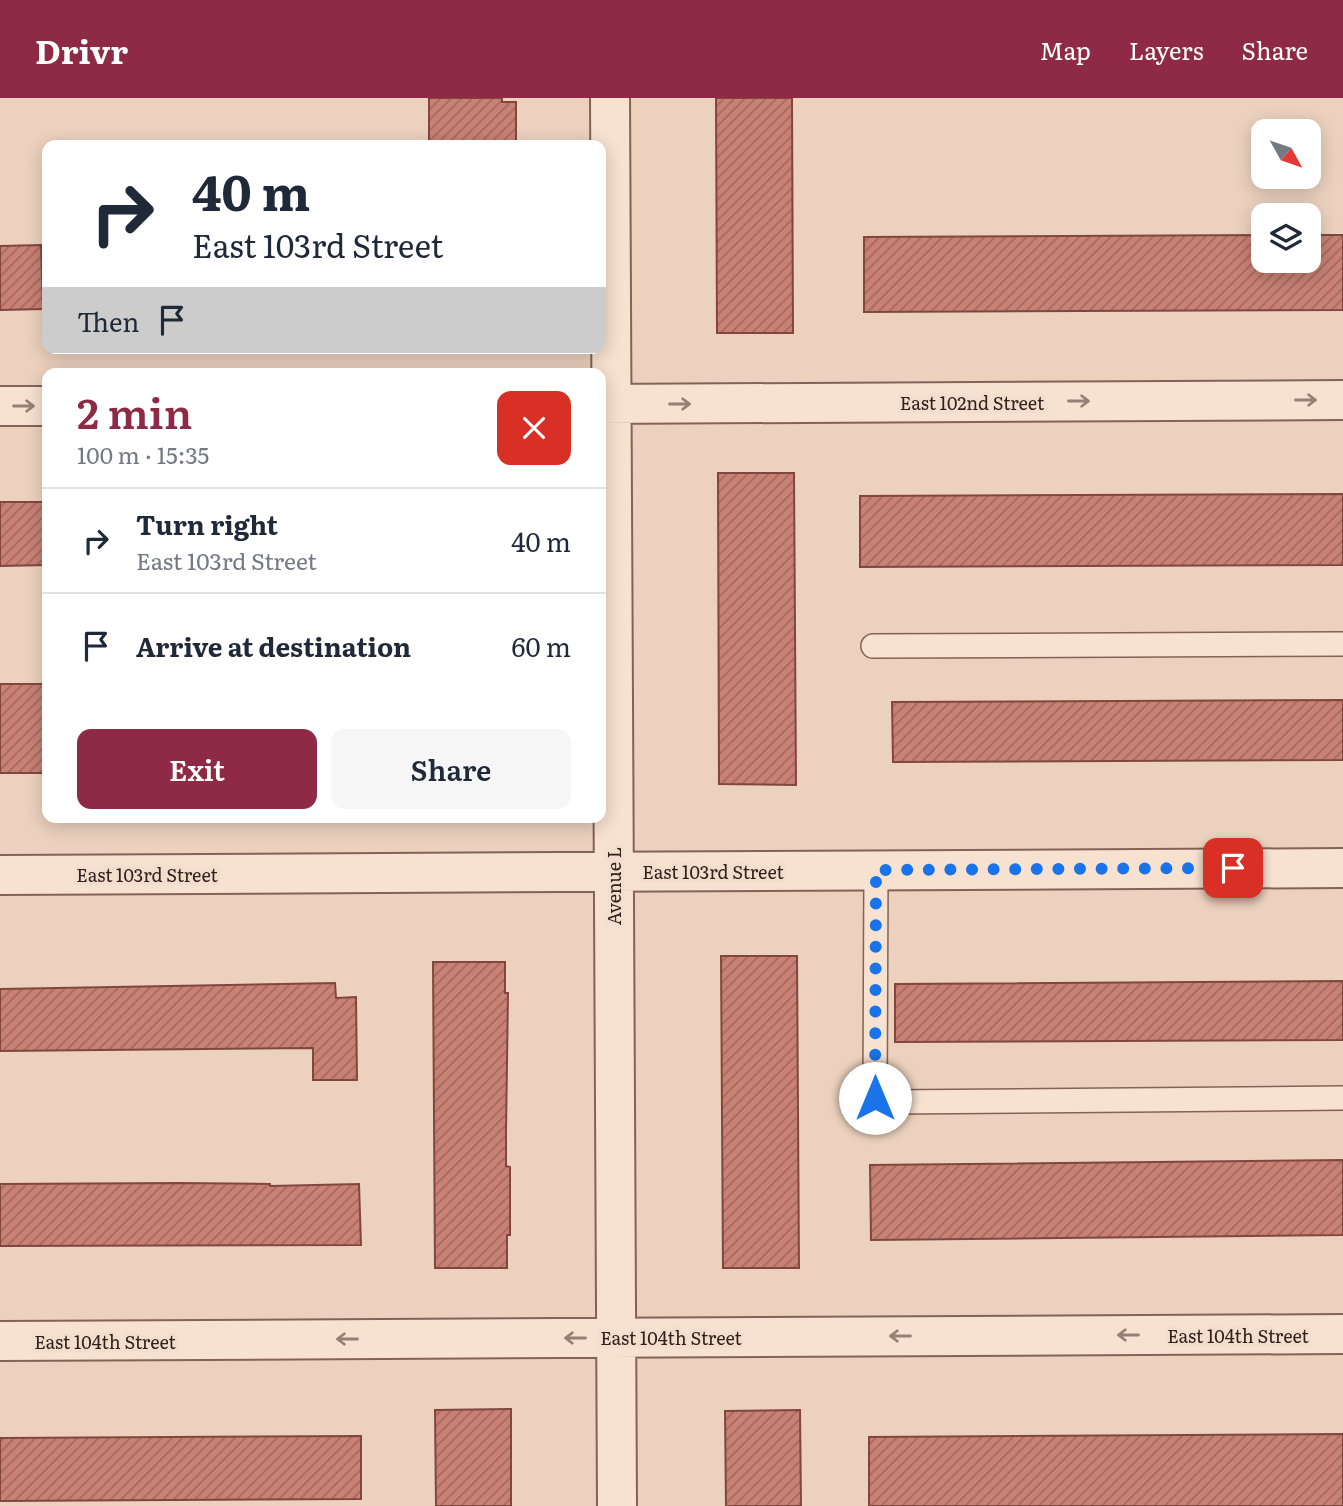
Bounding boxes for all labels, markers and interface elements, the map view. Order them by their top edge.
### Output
text: Drivr [35,25,128,74]
text: Map [1040,32,1091,67]
text: Layers [1129,32,1203,67]
text: Share [1241,32,1308,67]
north arrow [1251,119,1321,189]
map controls [1251,119,1321,273]
text: 40 m [192,153,310,226]
icon: right [77,168,168,259]
button: layers [1251,203,1321,273]
text: East 103rd Street [192,220,444,268]
text: Then [77,301,139,340]
icon: arrive [153,301,191,339]
text: 2 min [77,380,192,442]
street label: East 102nd Street [900,389,1045,416]
button: close [497,391,571,465]
one-way arrow [1294,393,1317,407]
one-way arrow [1067,394,1090,408]
one-way arrow [668,397,691,411]
one-way arrow [12,399,35,413]
text: 100 m · 15:35 [77,437,209,471]
text: Turn right [136,504,278,543]
text: 40 m [511,521,571,560]
icon: right [77,522,115,560]
text: East 103rd Street [136,543,317,577]
text: Arrive at destination [136,626,411,665]
text: 60 m [512,626,571,665]
icon: arrive [77,627,115,665]
button: Exit [77,729,317,809]
button: Share [331,729,571,809]
pin [1203,838,1263,898]
street label: Avenue L [600,847,627,925]
icon: arrive [1214,849,1252,887]
street label: East 103rd Street [642,858,784,885]
street label: East 103rd Street [76,861,218,888]
position arrow [838,1061,912,1135]
street label: East 104th Street [1167,1322,1310,1349]
street label: East 104th Street [600,1324,743,1351]
street label: East 104th Street [34,1328,177,1355]
one-way arrow [1117,1328,1140,1342]
one-way arrow [889,1329,912,1343]
one-way arrow [564,1331,587,1345]
one-way arrow [336,1332,359,1346]

